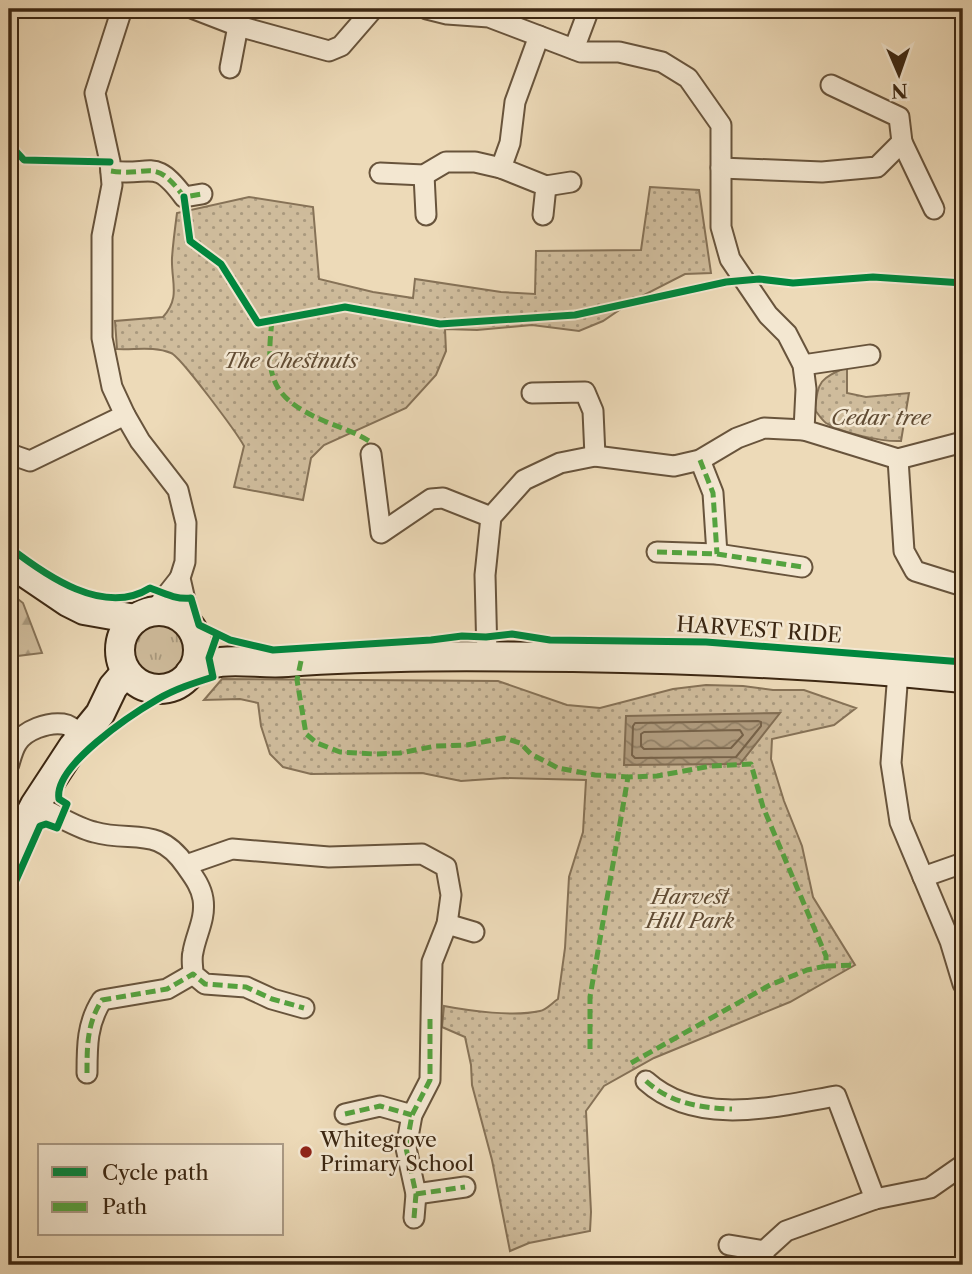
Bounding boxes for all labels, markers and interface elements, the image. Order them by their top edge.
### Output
north arrow [864,38,934,108]
text: N [891,79,908,102]
park label: The Chestnuts [224,348,359,373]
park label: Cedar tree [831,405,932,430]
street label: HARVEST RIDE [676,611,843,648]
park label: Harvest Hill Park [644,884,734,933]
place label: Whitegrove Primary School [319,1127,474,1176]
legend [38,1144,284,1236]
marker: Whitegrove Primary School [298,1144,314,1160]
text: Cycle path [102,1160,209,1185]
text: Path [102,1194,147,1219]

